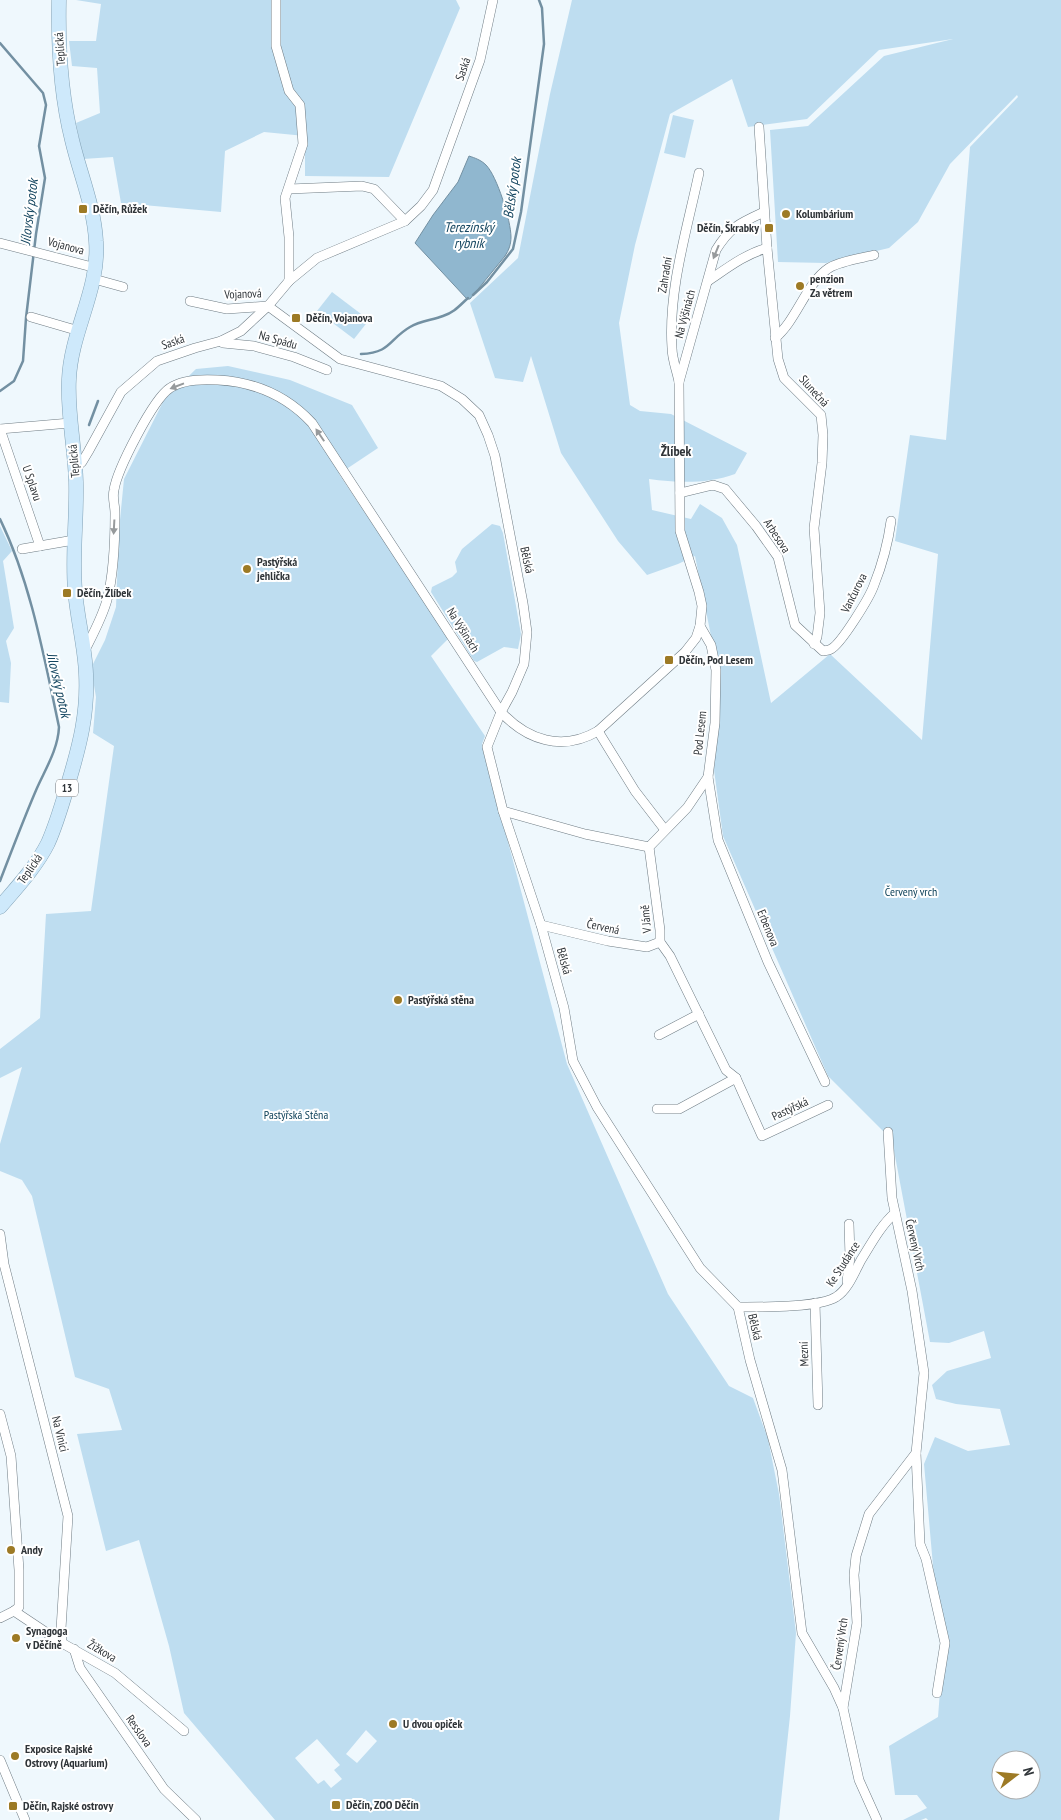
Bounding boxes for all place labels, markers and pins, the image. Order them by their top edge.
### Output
place label: Děčín, Růžek [93,201,147,216]
marker: Děčín, Růžek [77,203,89,215]
place label: Kolumbárium [796,206,853,221]
marker: Kolumbárium [780,208,792,220]
place label: Děčín, Škrabky [697,220,759,235]
marker: Děčín, Škrabky [763,222,775,234]
place label: penzion Za větrem [810,271,852,300]
marker: penzion Za větrem [794,280,806,292]
place label: Děčín, Vojanova [306,310,373,325]
marker: Děčín, Vojanova [290,312,302,324]
place label: Pastýřská jehlička [256,554,297,583]
marker: Pastýřská jehlička [241,563,253,575]
place label: Děčín, Žlíbek [77,585,132,600]
marker: Děčín, Žlíbek [61,587,73,599]
place label: Děčín, Pod Lesem [679,652,753,667]
marker: Děčín, Pod Lesem [663,654,675,666]
place label: Pastýřská stěna [408,992,474,1007]
marker: Pastýřská stěna [392,994,404,1006]
place label: Andy [20,1542,43,1557]
marker: Andy [5,1544,17,1556]
place label: Synagoga v Děčíně [25,1623,67,1652]
marker: Synagoga v Děčíně [10,1632,22,1644]
place label: U dvou opiček [403,1716,462,1731]
marker: U dvou opiček [387,1718,399,1730]
place label: Exposice Rajské Ostrovy (Aquarium) [25,1741,108,1770]
marker: Exposice Rajské Ostrovy (Aquarium) [9,1750,21,1762]
place label: Děčín, ZOO Děčín [346,1797,419,1812]
place label: Děčín, Rajské ostrovy [23,1798,114,1813]
marker: Děčín, ZOO Děčín [330,1799,342,1811]
marker: Děčín, Rajské ostrovy [7,1800,19,1812]

